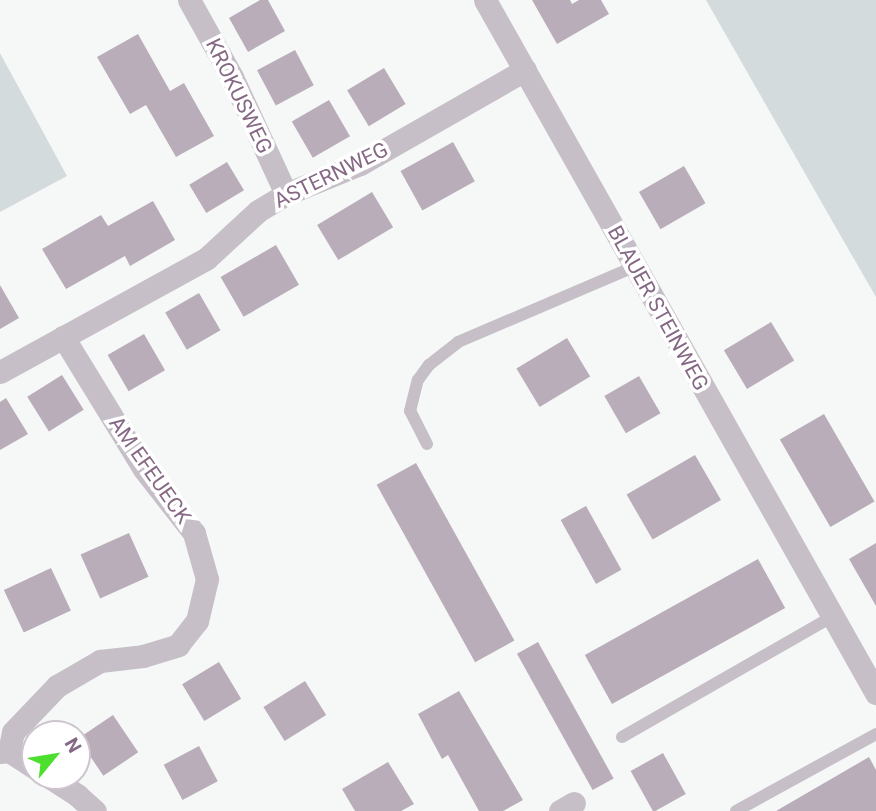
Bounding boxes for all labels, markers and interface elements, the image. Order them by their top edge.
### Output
street label: KROKUSWEG [200,34,278,158]
street label: ASTERNWEG [270,137,392,213]
street label: BLAUER STEINWEG [602,221,714,395]
street label: AM EFEUECK [104,412,196,528]
north arrow [21,720,91,790]
text: N [60,734,86,757]

